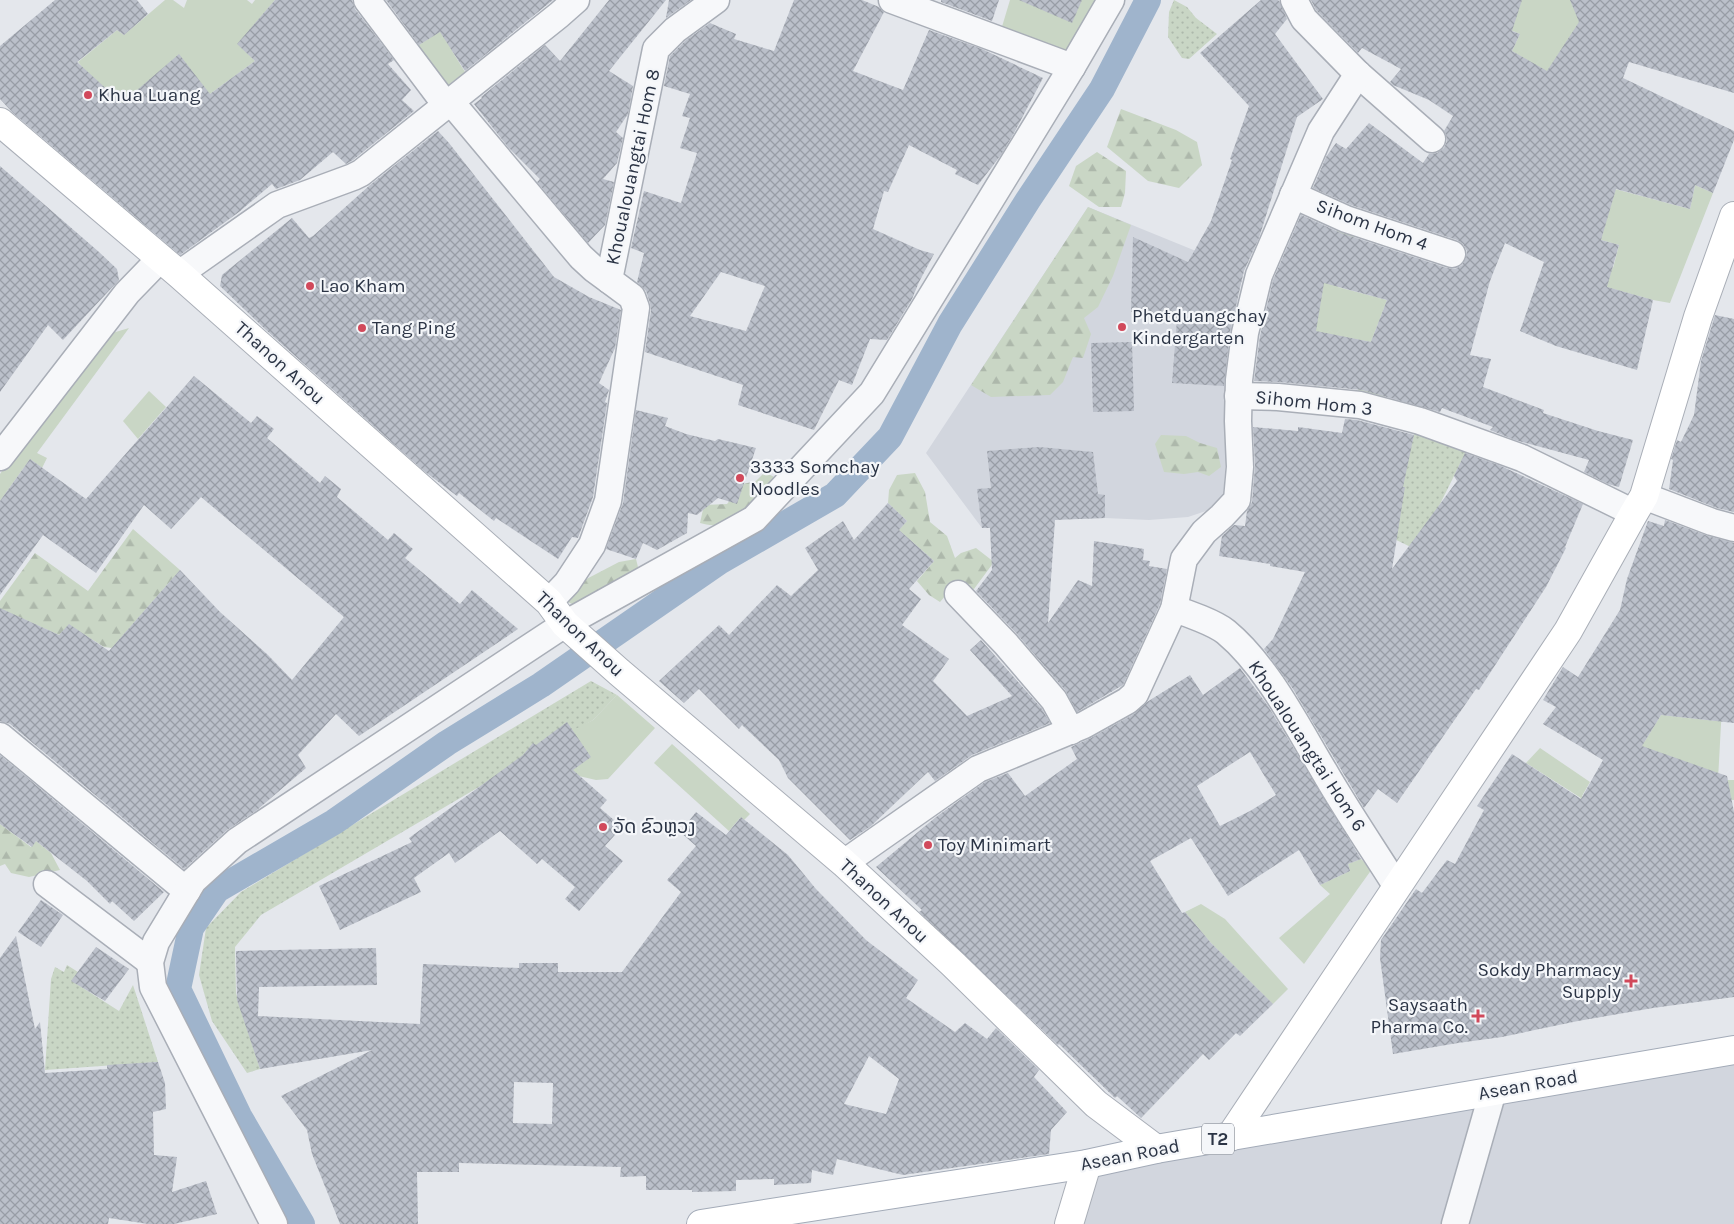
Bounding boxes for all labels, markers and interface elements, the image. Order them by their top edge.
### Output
street label: Khoualouangtai Hom 8 [601,67,665,267]
place label: Khua Luang [98,84,201,106]
marker: Khua Luang [82,89,94,101]
street label: Sihom Hom 4 [1313,195,1431,256]
place label: Lao Kham [320,275,405,297]
marker: Lao Kham [304,280,316,292]
place label: Phetduangchay Kindergarten [1132,305,1267,349]
street label: Thanon Anou [230,317,330,409]
place label: Tang Ping [372,317,456,339]
marker: Phetduangchay Kindergarten [1116,321,1128,333]
marker: Tang Ping [356,322,368,334]
street label: Sihom Hom 3 [1254,386,1374,420]
place label: 3333 Somchay Noodles [750,456,880,500]
marker: 3333 Somchay Noodles [734,472,746,484]
street label: Thanon Anou [532,587,628,681]
street label: Khoualouangtai Hom 6 [1244,656,1370,836]
place label: ວັດ ຂົວຫຼວງ [613,816,696,838]
marker: ວັດ ຂົວຫຼວງ [597,821,609,833]
place label: Toy Minimart [938,834,1051,856]
marker: Toy Minimart [922,839,934,851]
street label: Thanon Anou [835,854,933,948]
place label: Sokdy Pharmacy Supply [1478,959,1621,1003]
marker: Sokdy Pharmacy Supply [1625,975,1637,987]
place label: Saysaath Pharma Co. [1371,994,1468,1038]
marker: Saysaath Pharma Co. [1472,1010,1484,1022]
street label: Asean Road [1476,1065,1580,1105]
road number: T2 [1202,1124,1234,1154]
street label: Asean Road [1078,1135,1182,1175]

